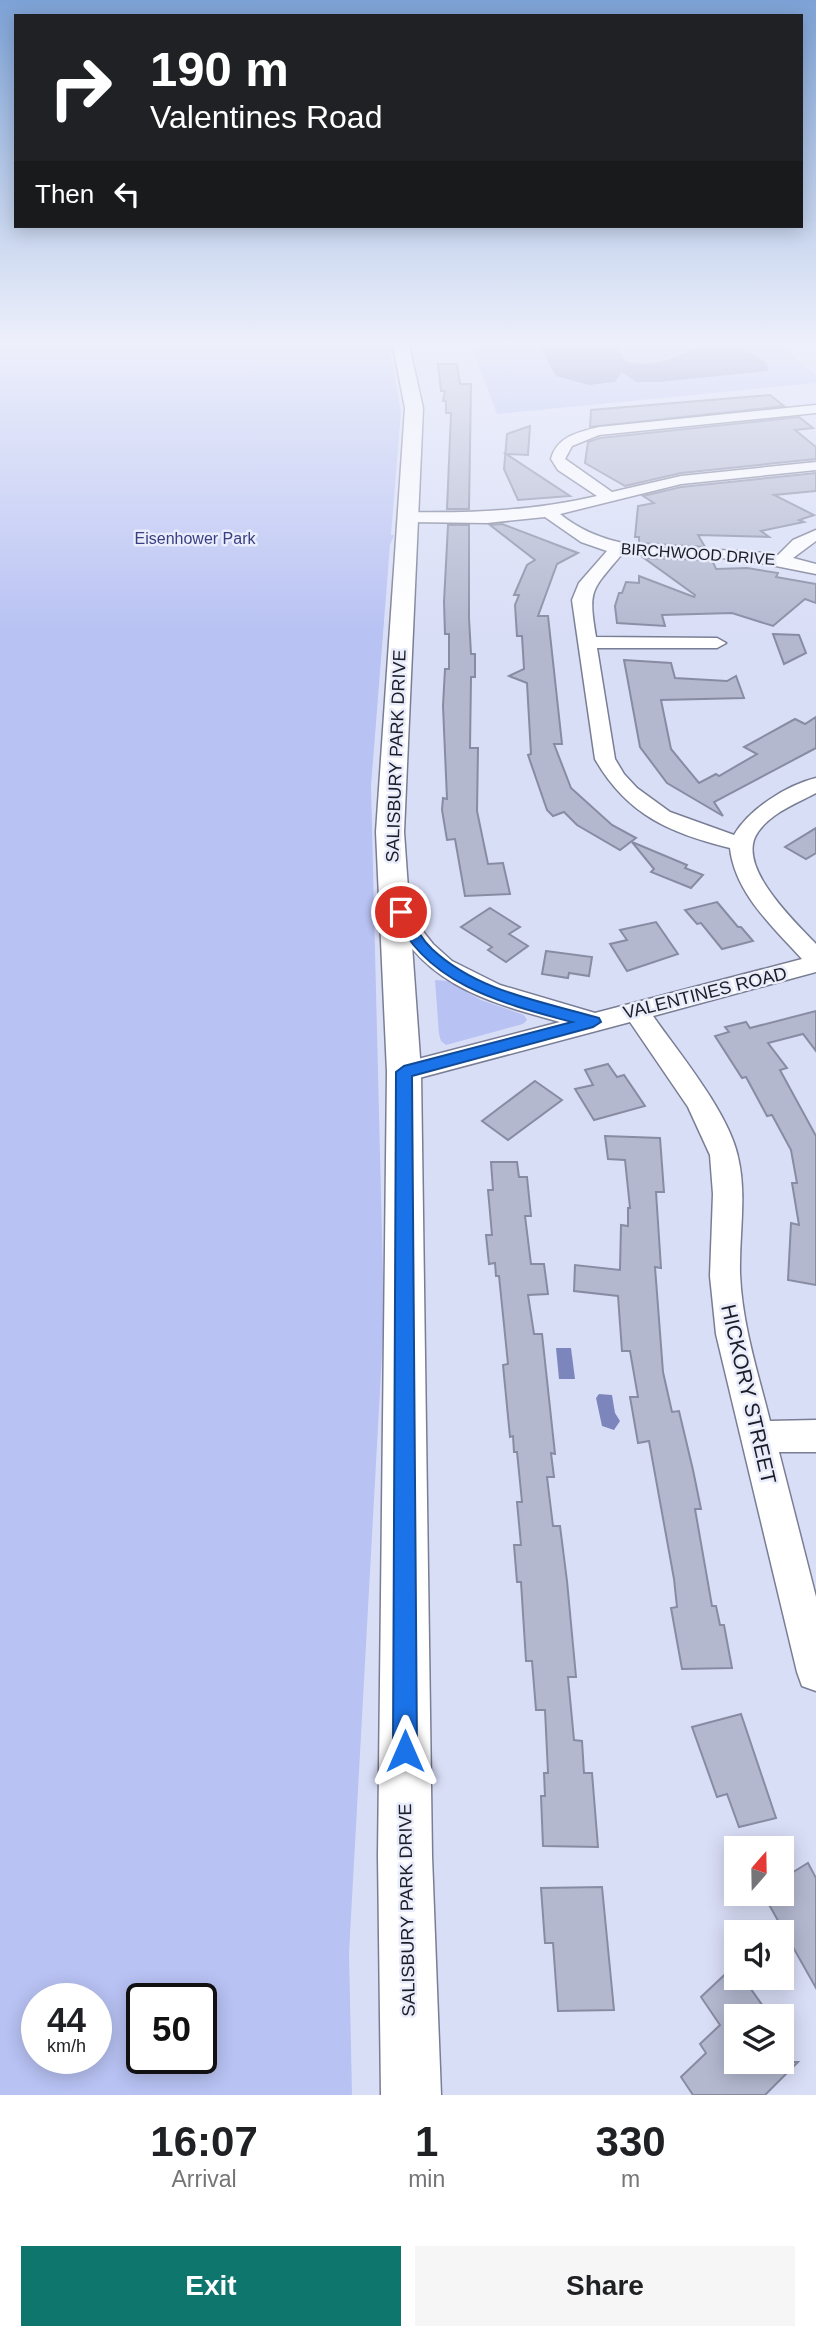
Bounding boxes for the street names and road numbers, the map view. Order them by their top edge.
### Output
street label: BIRCHWOOD DRIVE [620,540,776,568]
street label: SALISBURY PARK DRIVE [382,649,410,863]
street label: VALENTINES ROAD [621,963,789,1023]
street label: HICKORY STREET [717,1302,781,1486]
street label: SALISBURY PARK DRIVE [395,1803,419,2017]

